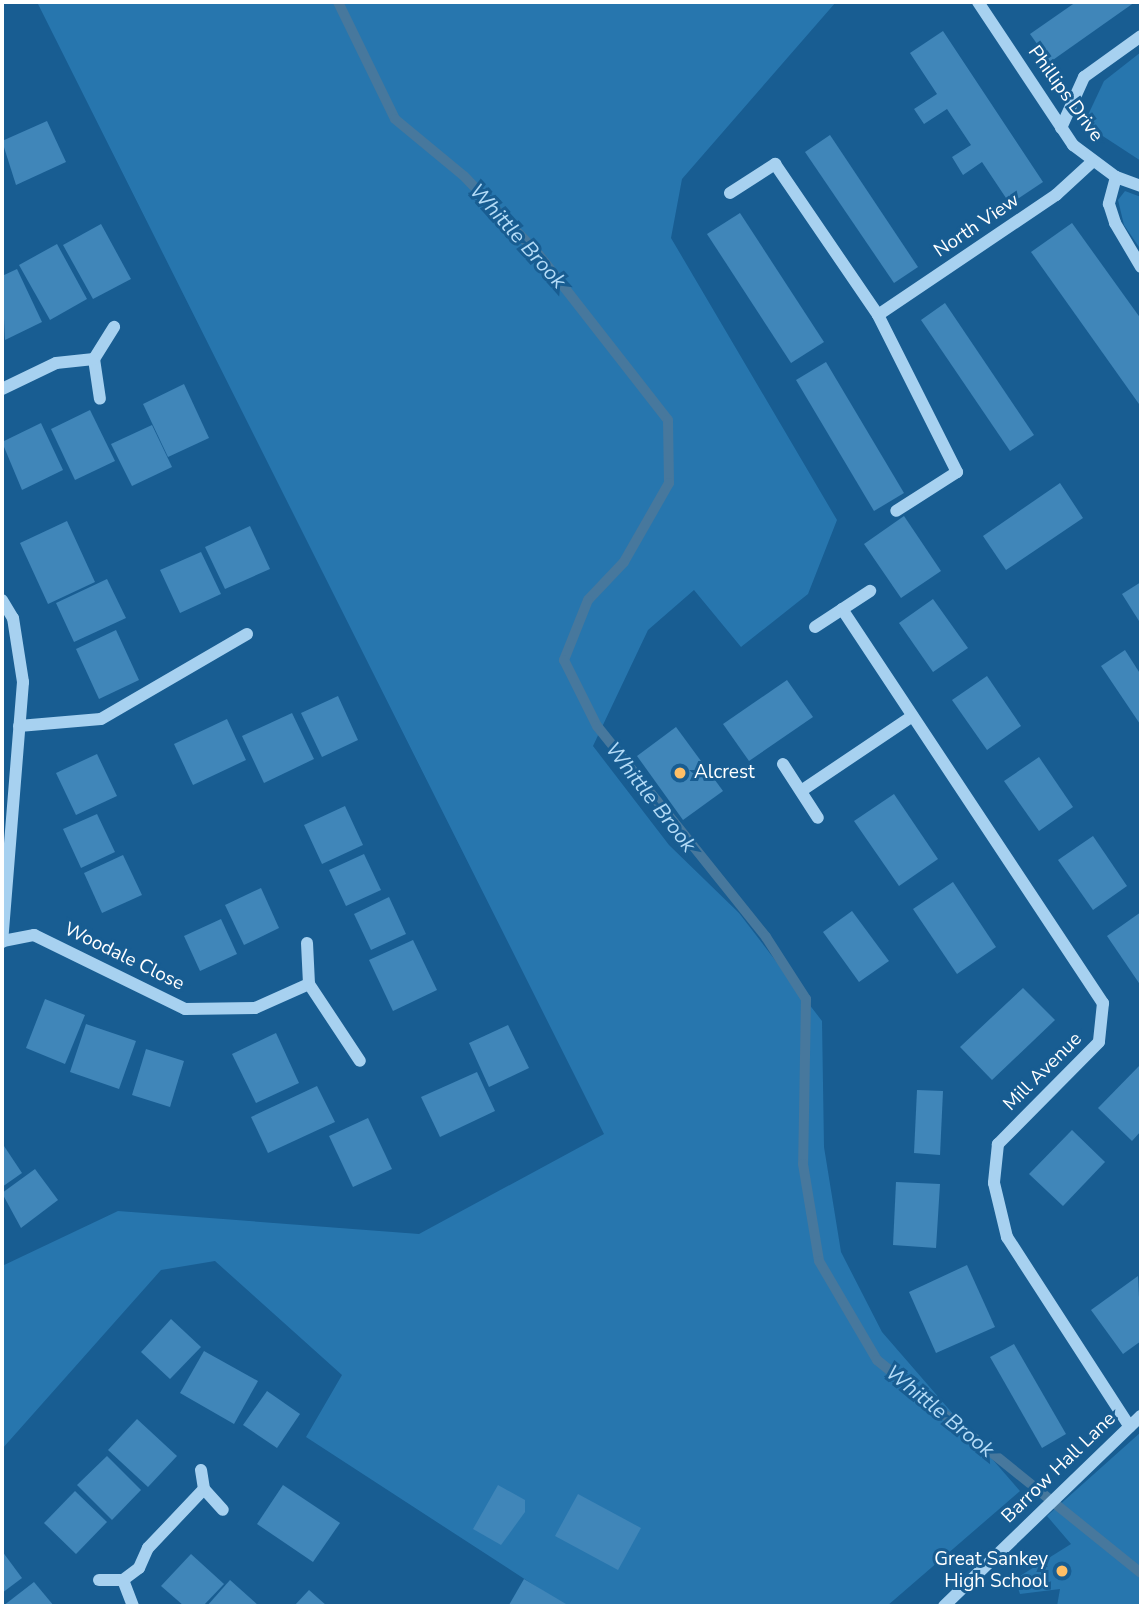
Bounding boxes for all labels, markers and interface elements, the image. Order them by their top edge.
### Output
street label: Phillips Drive [1023,42,1107,146]
water label: Whittle Brook [464,178,572,294]
street label: North View [930,189,1024,263]
water label: Whittle Brook [600,737,702,857]
place label: Alcrest [694,762,755,784]
marker: Alcrest [672,765,688,781]
street label: Woodale Close [60,918,188,996]
street label: Mill Avenue [999,1028,1087,1116]
water label: Whittle Brook [881,1360,999,1462]
street label: Barrow Hall Lane [997,1408,1121,1528]
place label: Great Sankey High School [934,1549,1048,1593]
marker: Great Sankey High School [1054,1563,1070,1579]

